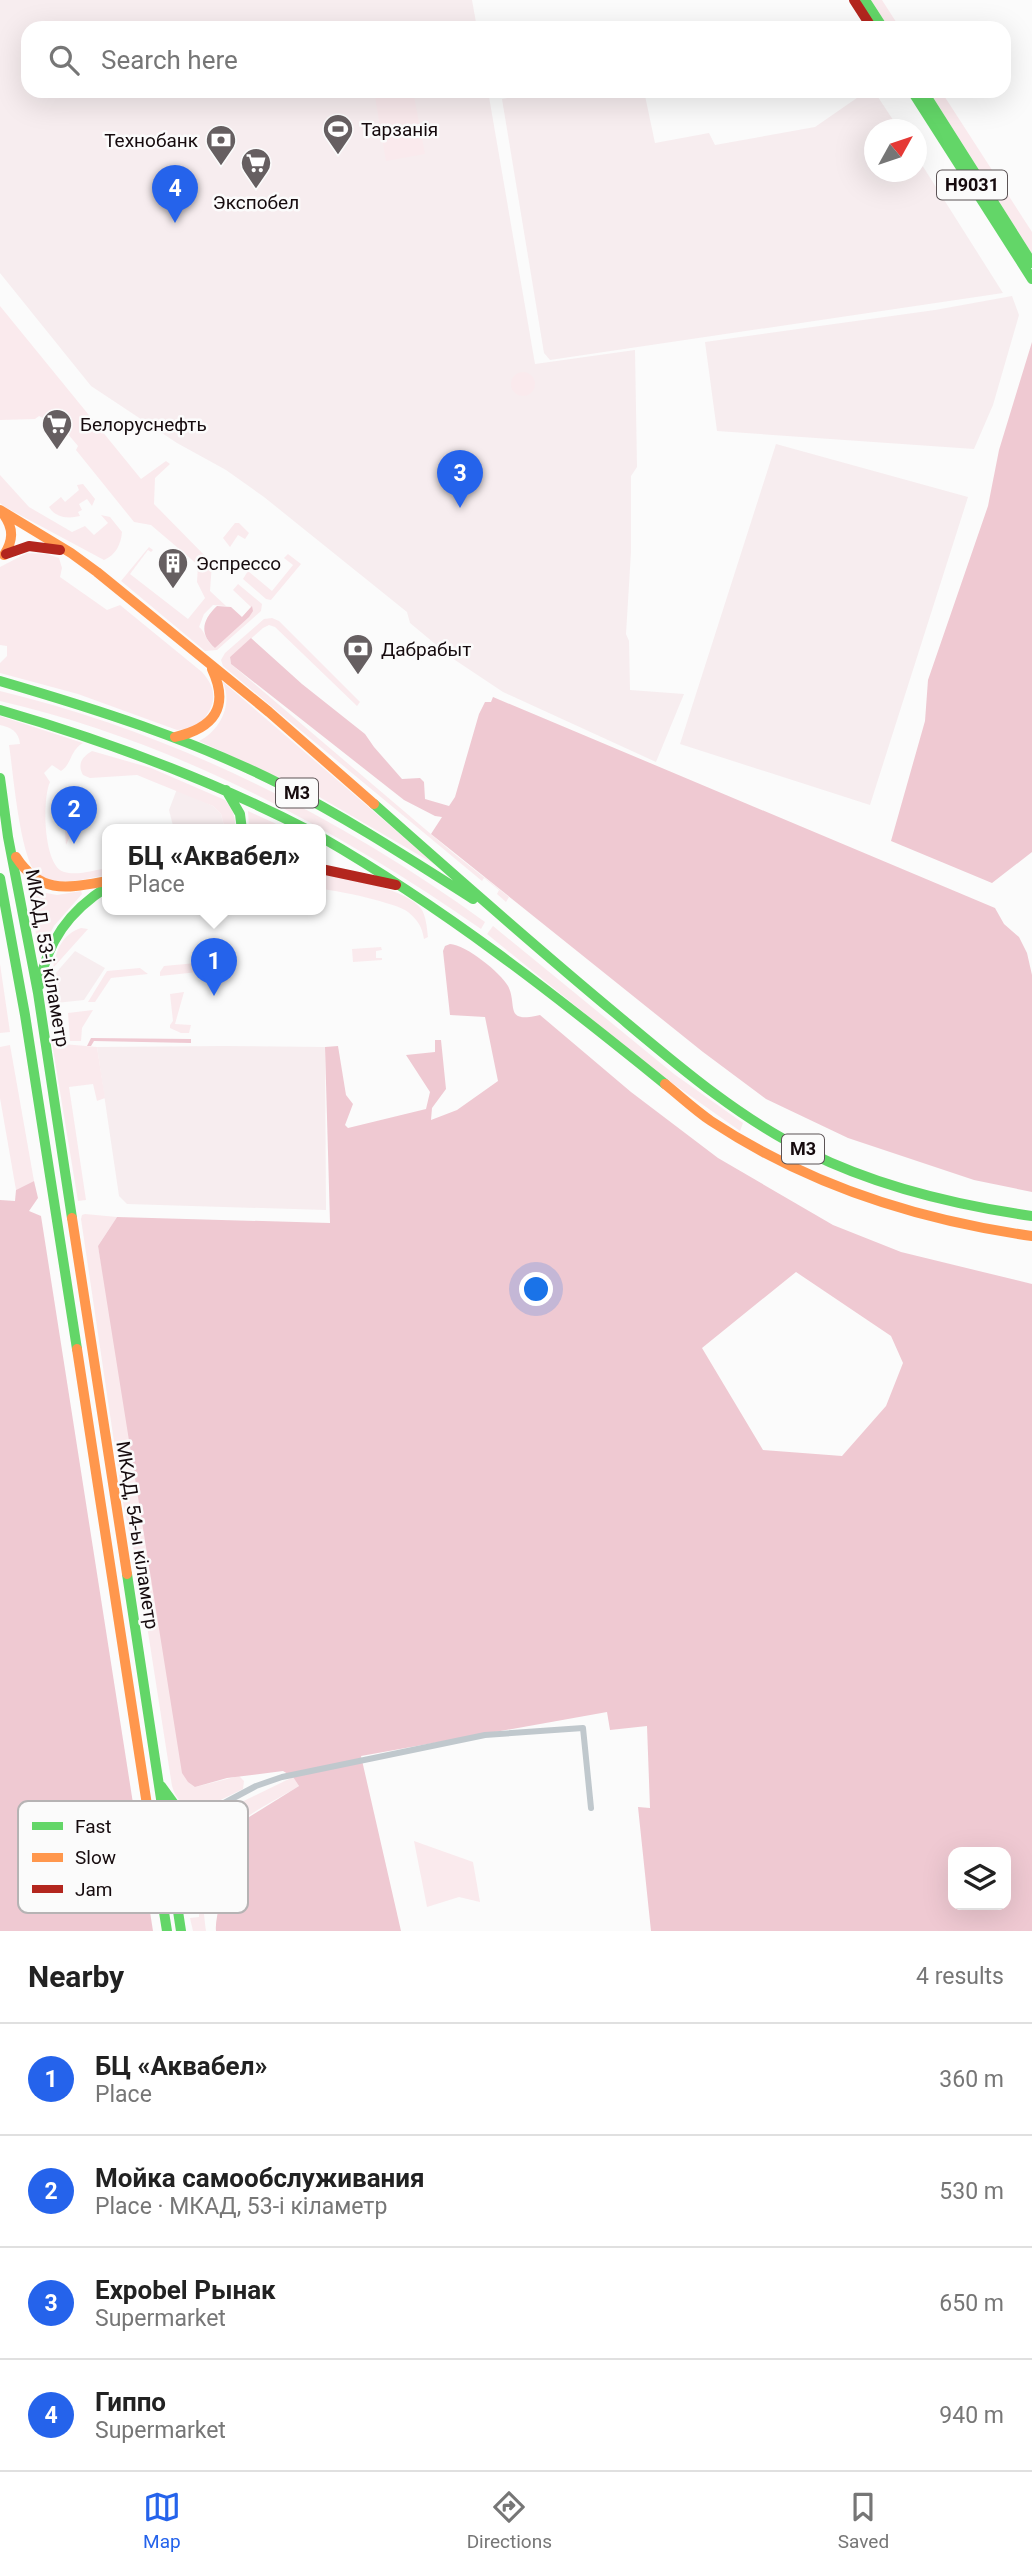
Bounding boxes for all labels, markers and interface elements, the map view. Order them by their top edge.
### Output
search box [21,21,1011,98]
icon: search [45,41,83,79]
text: Search here [101,45,238,75]
sports icon: Тарзанія [321,112,355,156]
place label: Тарзанія [361,118,438,141]
north arrow [864,119,927,182]
bank icon: Технобанк [204,123,238,167]
place label: Технобанк [104,129,199,152]
supermarket icon: Экспобел [239,146,273,190]
pin: 4 [152,165,198,223]
road number: Н9031 [937,170,1007,200]
place label: Экспобел [213,191,299,214]
supermarket icon: Белоруснефть [40,407,74,451]
place label: Белоруснефть [80,413,207,436]
pin: 3 [437,450,483,508]
building icon: Эспрессо [156,546,190,590]
place label: Эспрессо [196,552,281,575]
bank icon: Дабрабыт [341,632,375,676]
place label: Дабрабыт [381,638,471,661]
road number: М3 [276,778,318,808]
pin: 2 [51,786,97,844]
popup [102,824,326,915]
text: БЦ «Аквабел» [128,841,300,871]
street label: МКАД, 53-і кіламетр [21,867,74,1049]
text: Place [128,871,185,898]
pin: 1 [191,938,237,996]
road number: М3 [782,1134,824,1164]
your location [519,1272,553,1306]
street label: МКАД, 54-ы кіламетр [111,1439,164,1631]
legend [18,1801,248,1913]
text: Fast [75,1815,112,1838]
text: Slow [75,1846,116,1869]
map controls [948,1847,1011,1910]
button: layers [948,1847,1011,1910]
text: Jam [75,1878,112,1901]
text: Nearby [28,1959,124,1994]
text: 4 results [916,1963,1004,1990]
text: БЦ «Аквабел» [95,2051,267,2081]
text: 1 [44,2066,58,2093]
text: 360 m [939,2066,1004,2093]
text: Place [95,2081,152,2108]
text: Мойка самообслуживания [95,2163,425,2193]
text: 2 [44,2178,58,2205]
text: 530 m [939,2178,1004,2205]
text: Place · МКАД, 53-і кіламетр [95,2193,387,2220]
text: Expobel Рынак [95,2275,276,2305]
text: 3 [44,2290,58,2317]
text: 650 m [939,2290,1004,2317]
text: Supermarket [95,2305,226,2332]
text: Гиппо [95,2387,166,2417]
text: 4 [44,2402,58,2429]
text: 940 m [939,2402,1004,2429]
text: Supermarket [95,2417,226,2444]
tab: Map [143,2488,181,2553]
tab: Directions [467,2488,552,2553]
tab: Saved [838,2488,889,2553]

